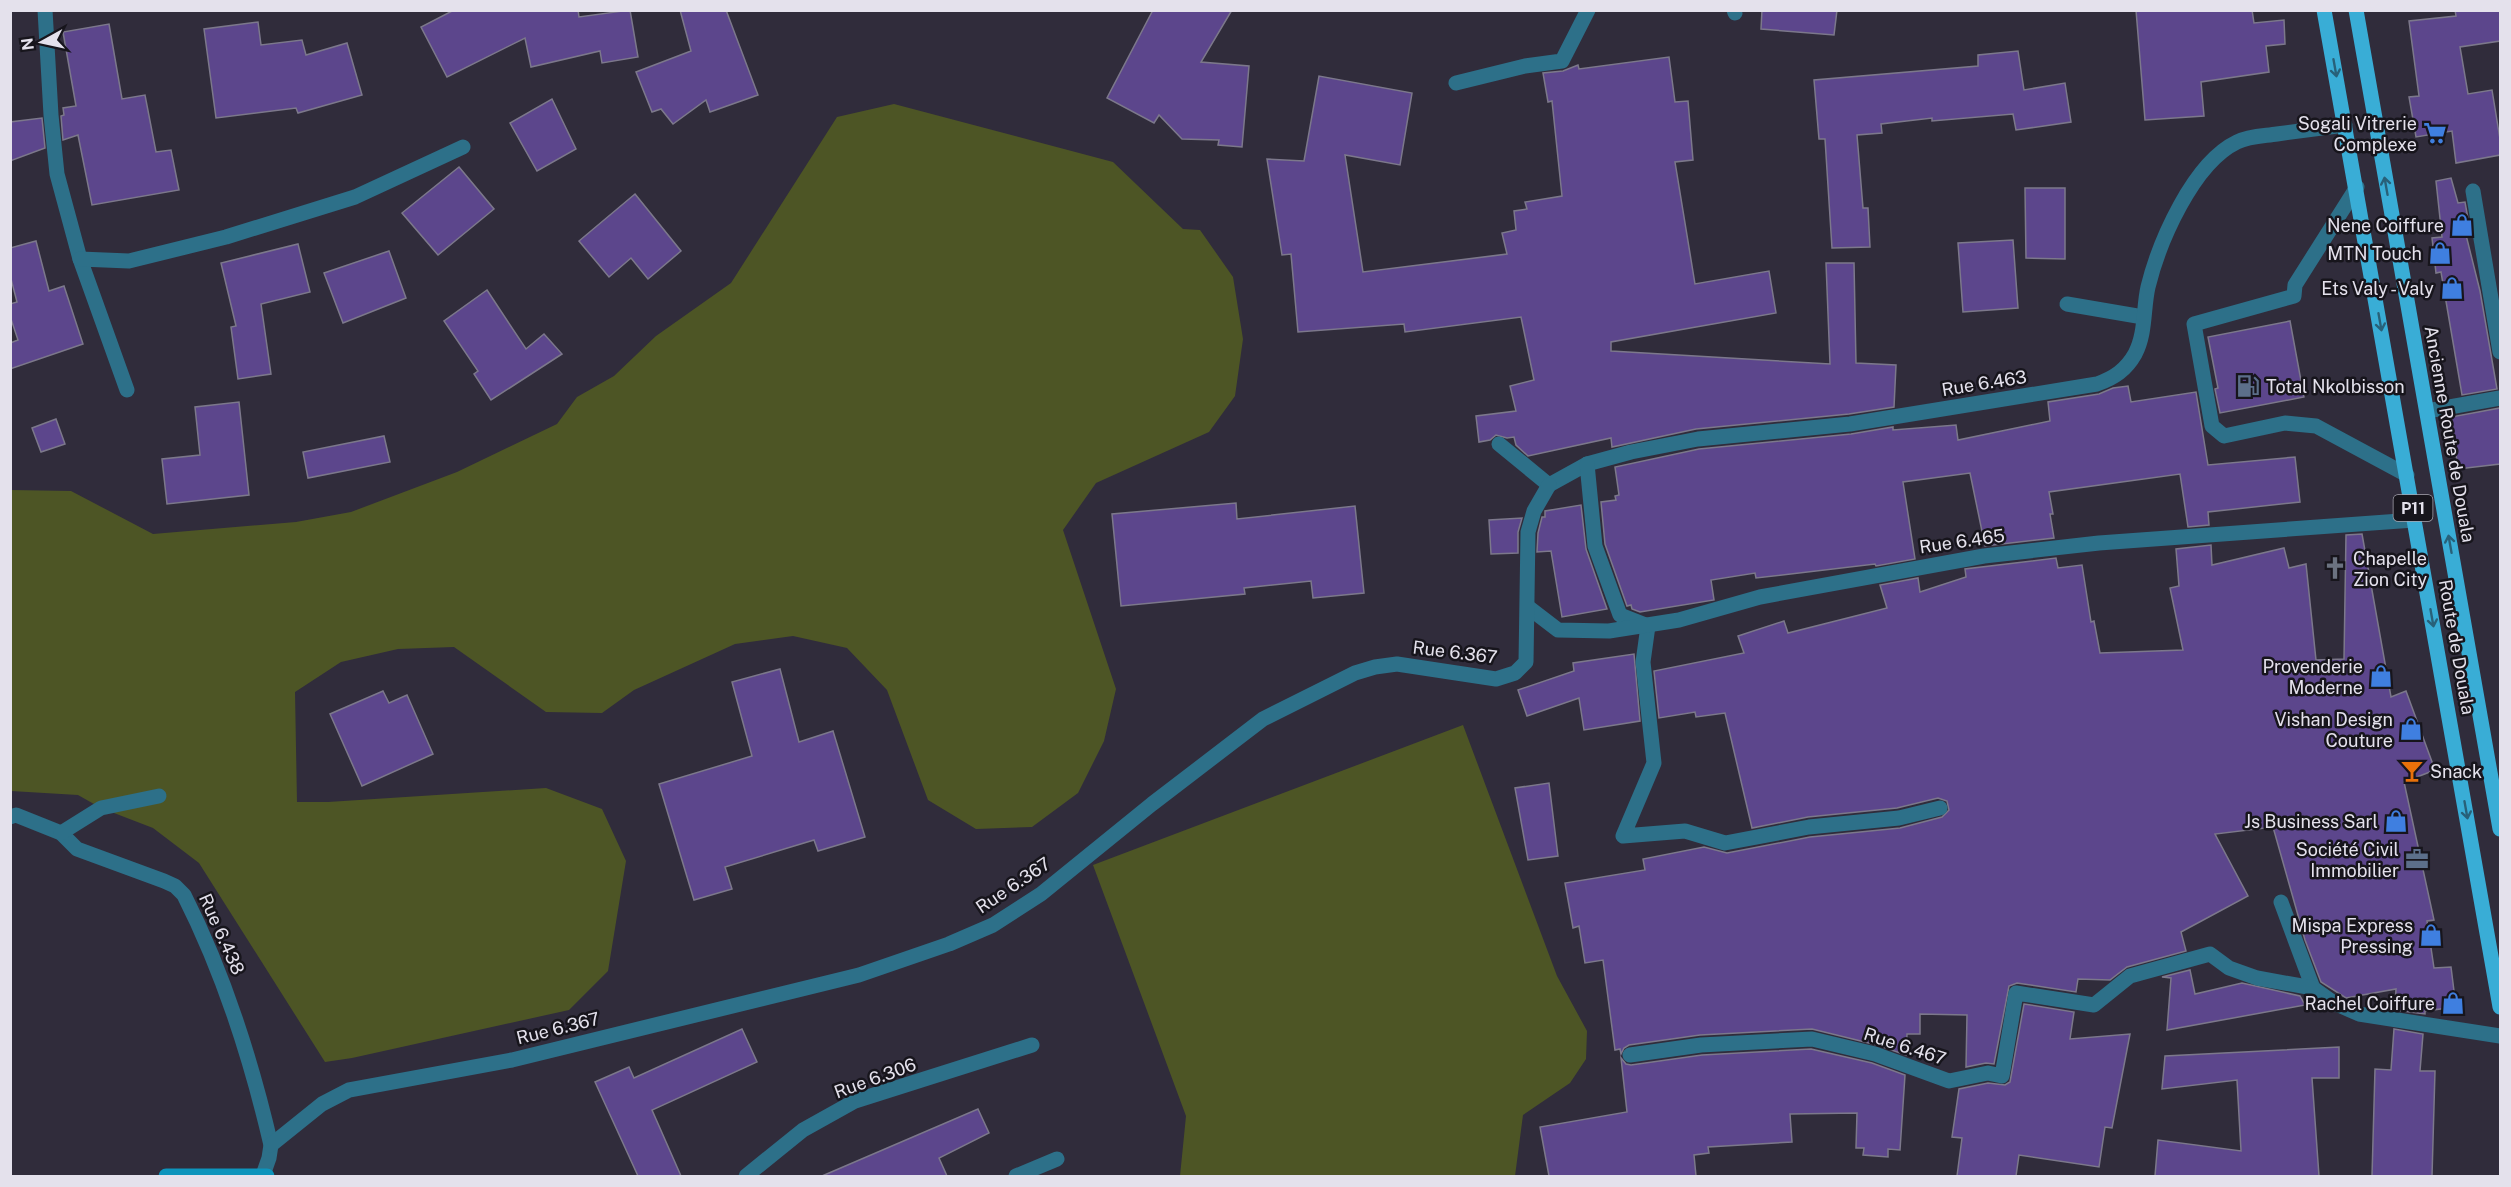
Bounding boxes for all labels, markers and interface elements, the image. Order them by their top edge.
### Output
north arrow [12,12,72,72]
text: N [17,36,38,52]
one-way arrow [2330,58,2341,77]
place label: Sogali Vitrerie Complexe [2298,113,2417,155]
supermarket icon: Sogali Vitrerie Complexe [2422,120,2448,146]
one-way arrow [2380,177,2391,197]
shop icon: Nene Coiffure [2449,212,2475,238]
place label: Nene Coiffure [2327,215,2444,236]
shop icon: MTN Touch [2427,240,2453,266]
place label: MTN Touch [2327,243,2422,264]
shop icon: Ets Valy - Valy [2439,275,2465,301]
place label: Ets Valy - Valy [2321,278,2434,299]
one-way arrow [2375,312,2386,331]
street label: Ancienne Route de Douala [2421,324,2479,544]
street label: Rue 6.463 [1940,366,2028,400]
fuel station icon: Total Nkolbisson [2235,373,2261,399]
place label: Total Nkolbisson [2266,376,2405,397]
road number: P11 [2394,495,2432,521]
street label: Rue 6.465 [1918,525,2006,557]
one-way arrow [2444,534,2455,554]
place label: Chapelle Zion City [2353,548,2427,590]
church icon: Chapelle Zion City [2322,555,2348,581]
street label: Route de Douala [2435,578,2479,716]
one-way arrow [2427,607,2438,627]
street label: Rue 6.367 [1411,636,1499,668]
place label: Provenderie Moderne [2263,656,2363,698]
shop icon: Provenderie Moderne [2368,663,2394,689]
place label: Vishan Design Couture [2275,709,2393,751]
shop icon: Vishan Design Couture [2398,716,2424,742]
bar icon: Snack [2399,758,2425,784]
place label: Snack [2430,761,2482,782]
one-way arrow [2460,799,2471,819]
shop icon: Js Business Sarl [2383,808,2409,834]
place label: Js Business Sarl [2244,811,2378,832]
place label: Société Civil Immobilier [2296,839,2399,881]
office icon: Société Civil Immobilier [2404,846,2430,872]
street label: Rue 6.367 [972,853,1054,917]
street label: Rue 6.438 [195,890,249,978]
place label: Mispa Express Pressing [2291,915,2413,957]
shop icon: Mispa Express Pressing [2418,922,2444,948]
shop icon: Rachel Coiffure [2440,990,2466,1016]
place label: Rachel Coiffure [2305,993,2435,1014]
street label: Rue 6.367 [514,1008,602,1048]
street label: Rue 6.467 [1861,1023,1949,1069]
street label: Rue 6.306 [831,1054,919,1102]

